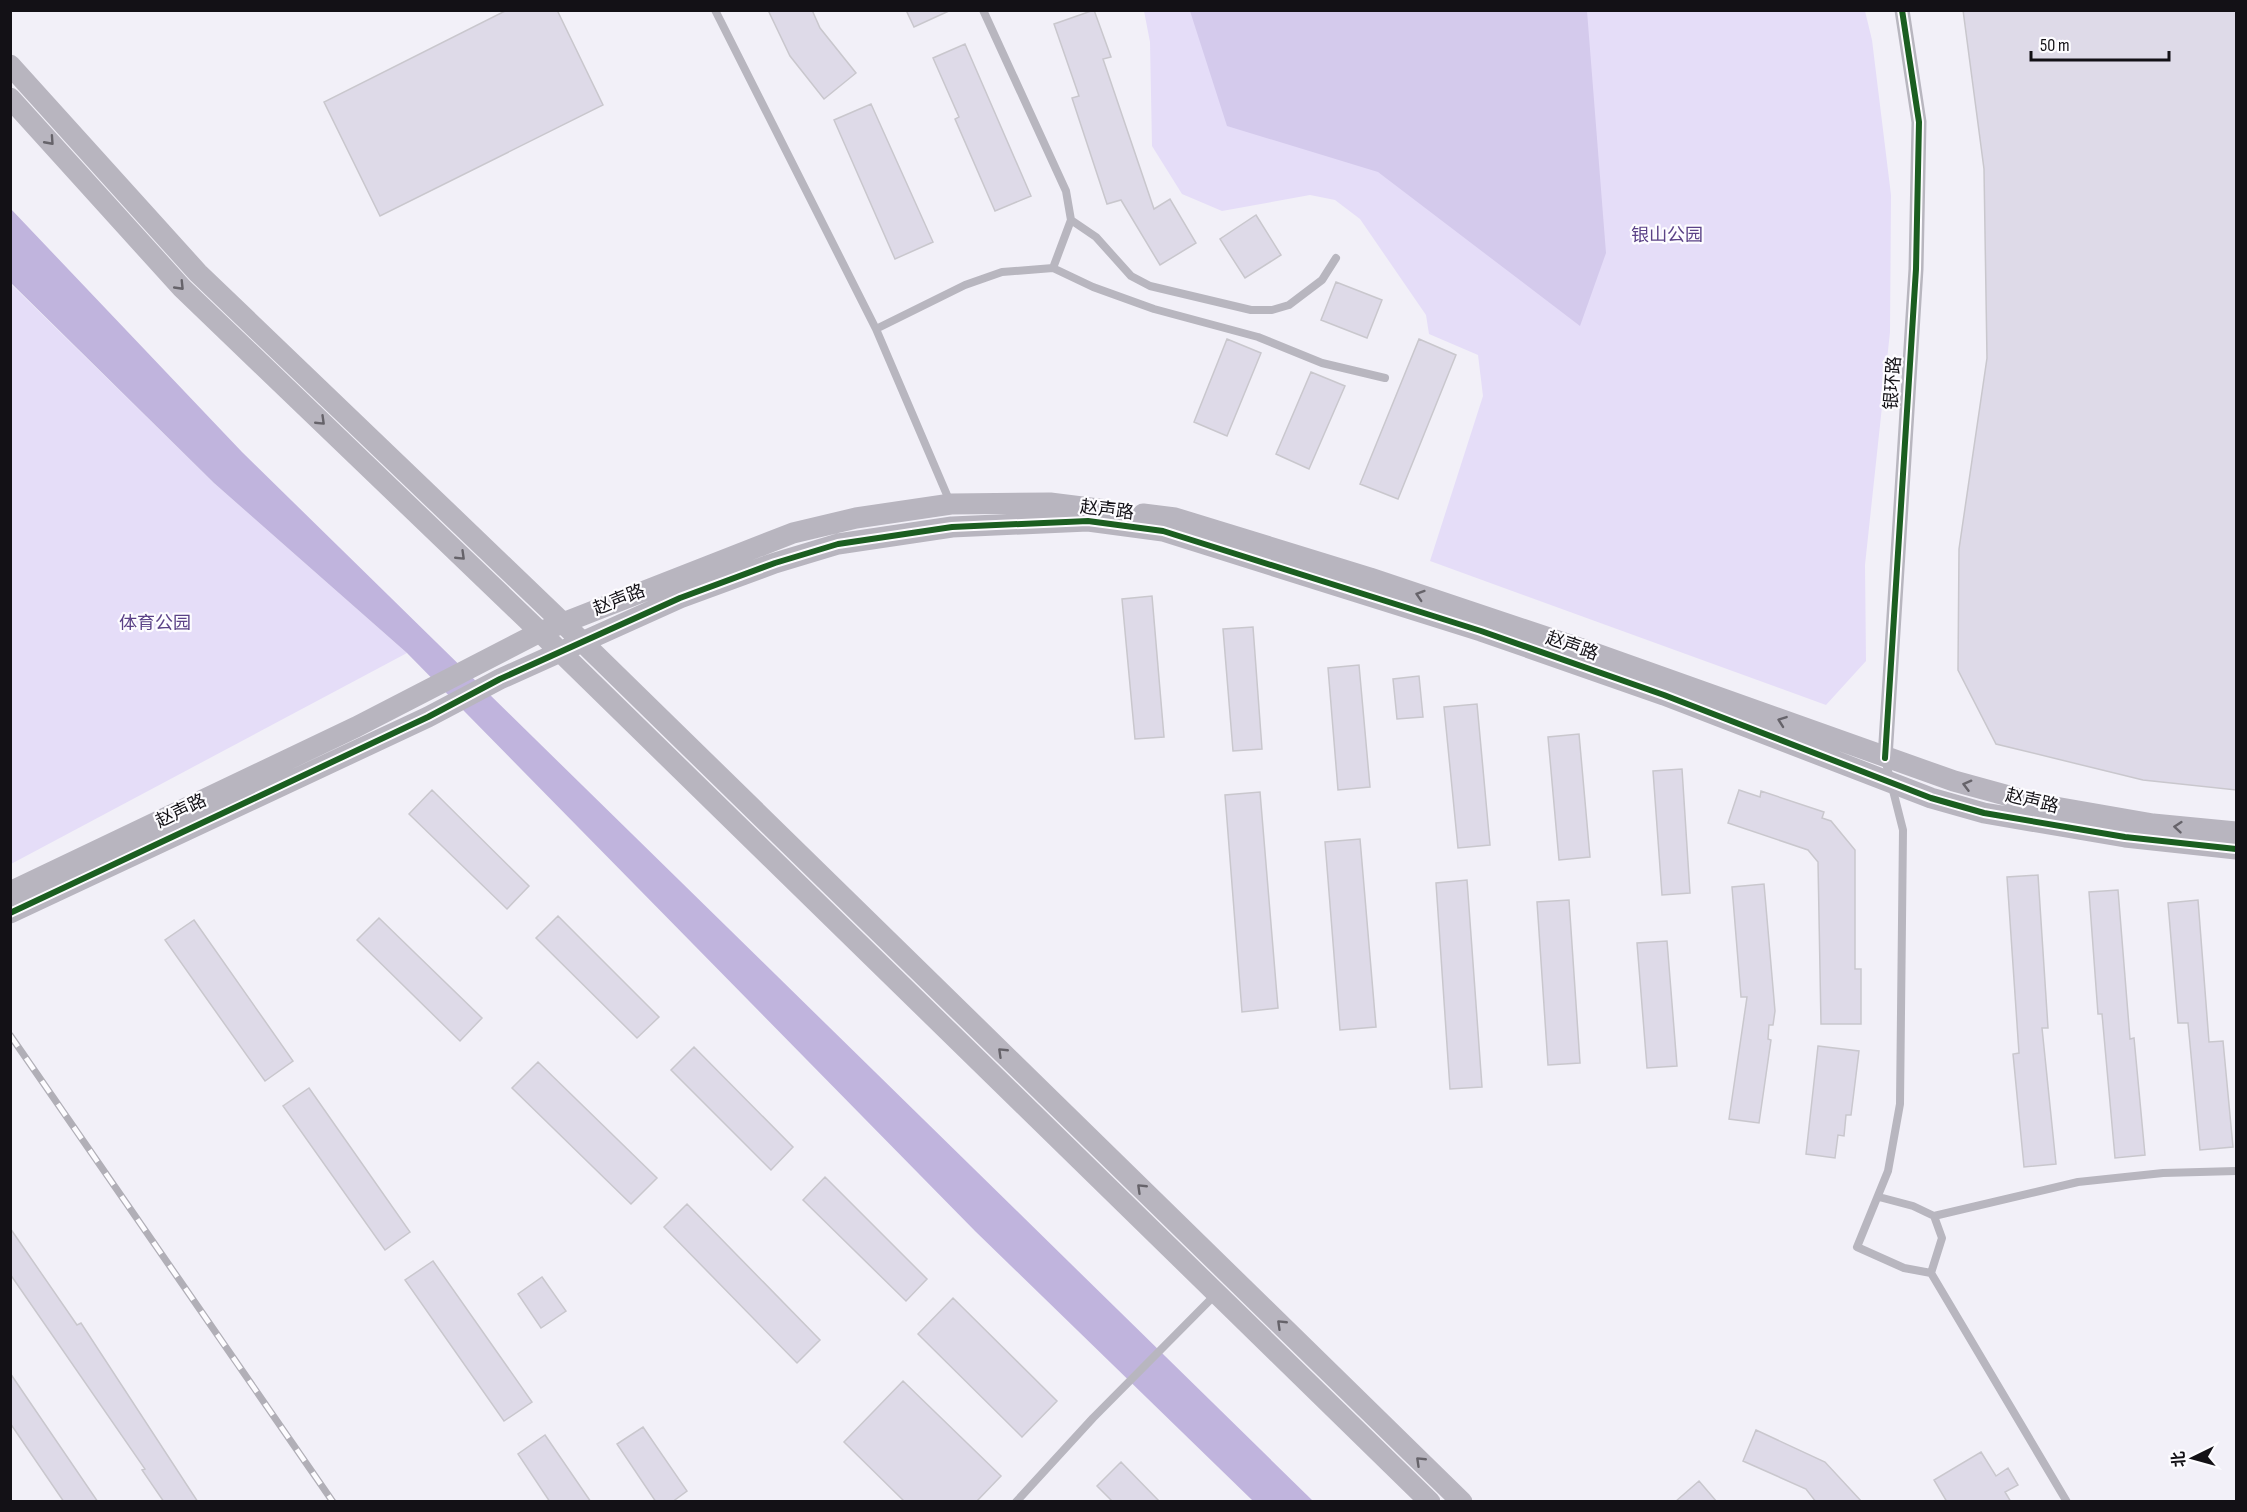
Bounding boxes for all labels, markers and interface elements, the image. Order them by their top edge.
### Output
scale bar [2031,24,2169,62]
text: 50 m [2040,35,2070,56]
one-way arrow [43,135,54,145]
park label: 银山公园 [1631,225,1703,246]
one-way arrow [173,279,184,290]
street label: 银环路 [1881,355,1905,411]
one-way arrow [313,414,324,425]
street label: 赵声路 [1079,496,1135,524]
one-way arrow [454,549,465,560]
street label: 赵声路 [590,580,648,620]
one-way arrow [1415,589,1426,602]
park label: 体育公园 [119,613,191,634]
street label: 赵声路 [1543,627,1601,665]
one-way arrow [1778,716,1789,728]
one-way arrow [1962,779,1972,792]
street label: 赵声路 [2003,785,2061,817]
street label: 赵声路 [152,790,210,832]
one-way arrow [2174,821,2183,834]
one-way arrow [998,1048,1009,1059]
one-way arrow [1138,1184,1148,1195]
one-way arrow [1277,1321,1288,1332]
north arrow [2163,1428,2223,1488]
text: 北 [2169,1450,2190,1468]
one-way arrow [1416,1457,1427,1468]

